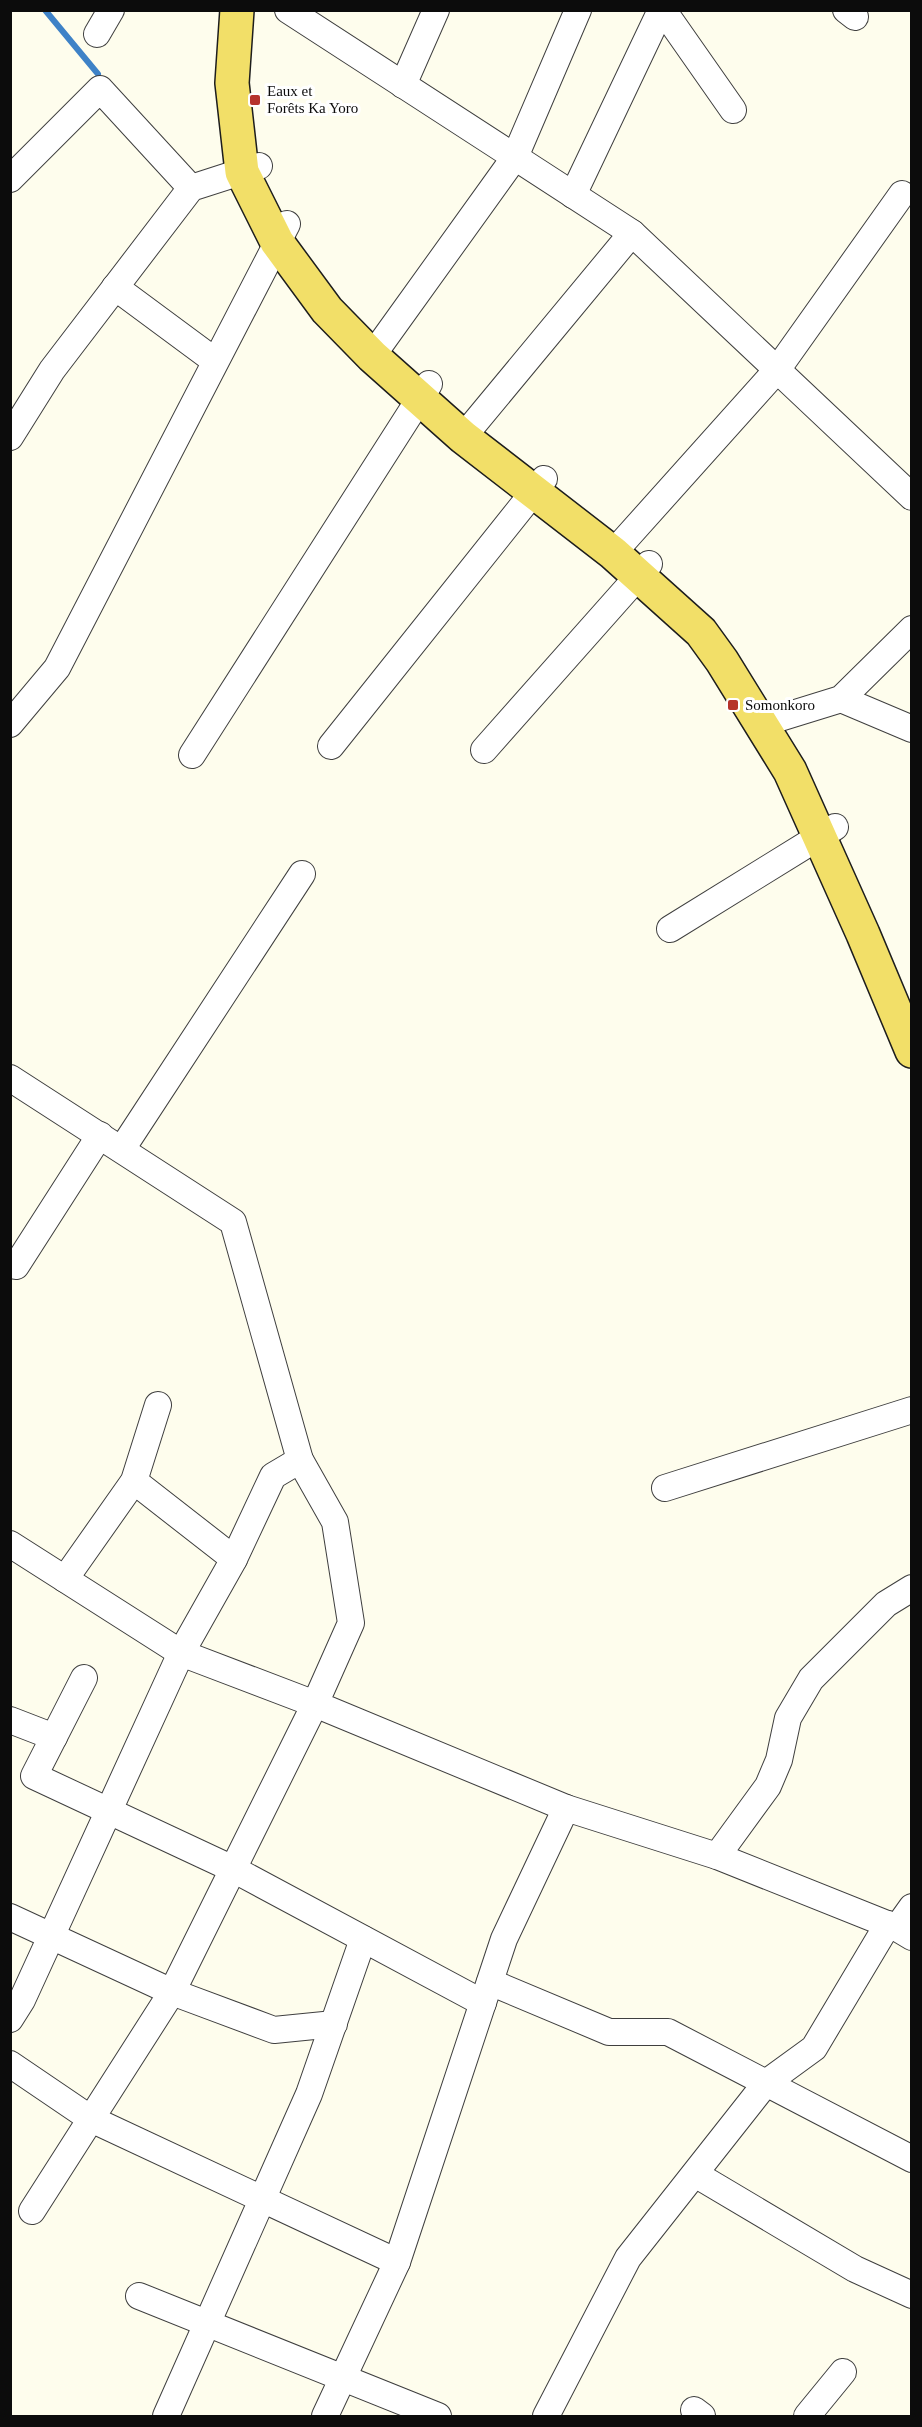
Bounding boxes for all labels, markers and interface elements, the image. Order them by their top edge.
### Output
place label: Eaux et Forêts Ka Yoro [267,83,358,116]
marker: Eaux et Forêts Ka Yoro [248,93,262,107]
place label: Somonkoro [745,697,815,713]
marker: Somonkoro [726,698,740,712]

